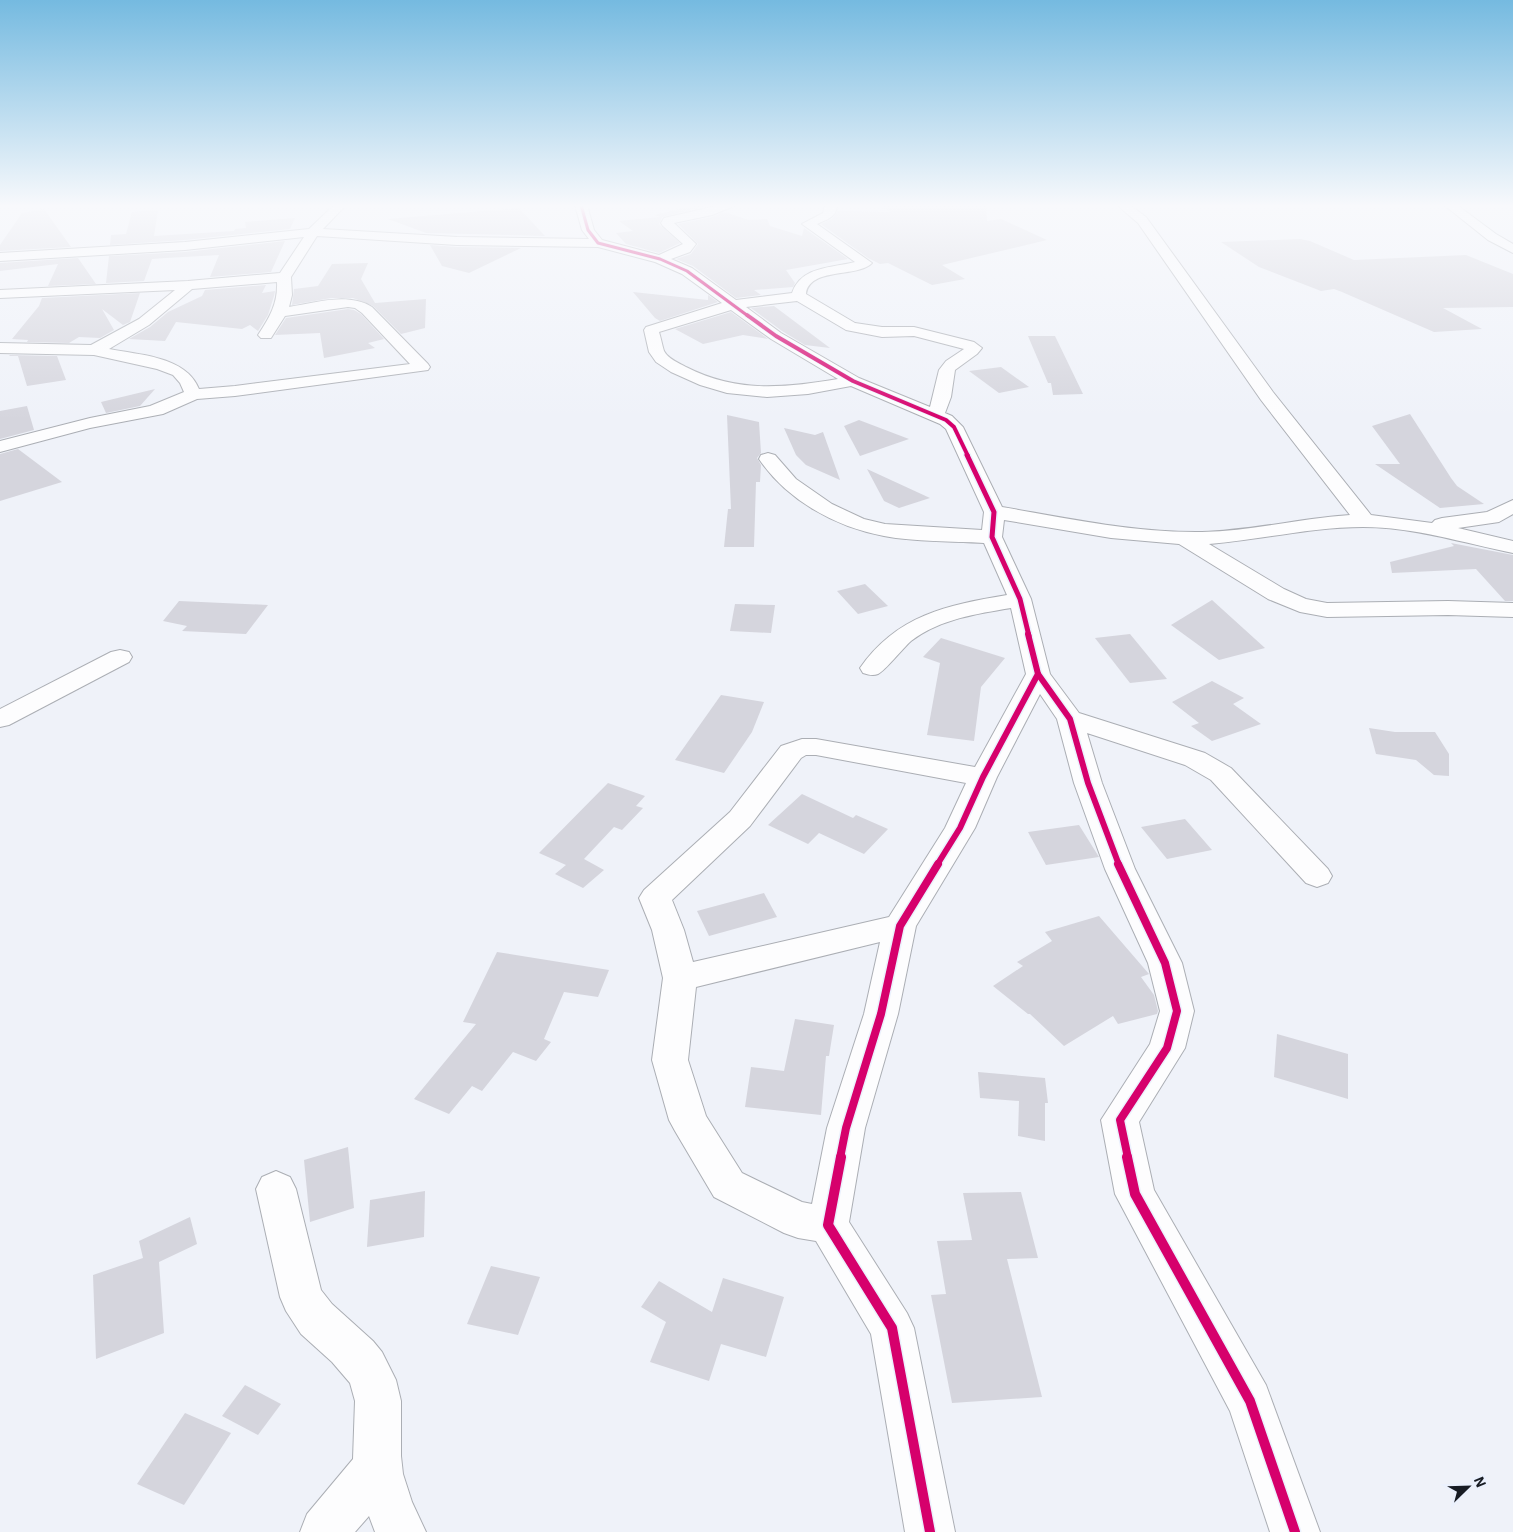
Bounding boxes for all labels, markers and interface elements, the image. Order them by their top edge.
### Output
north arrow [1443,1462,1493,1512]
text: N [1470,1474,1490,1490]

